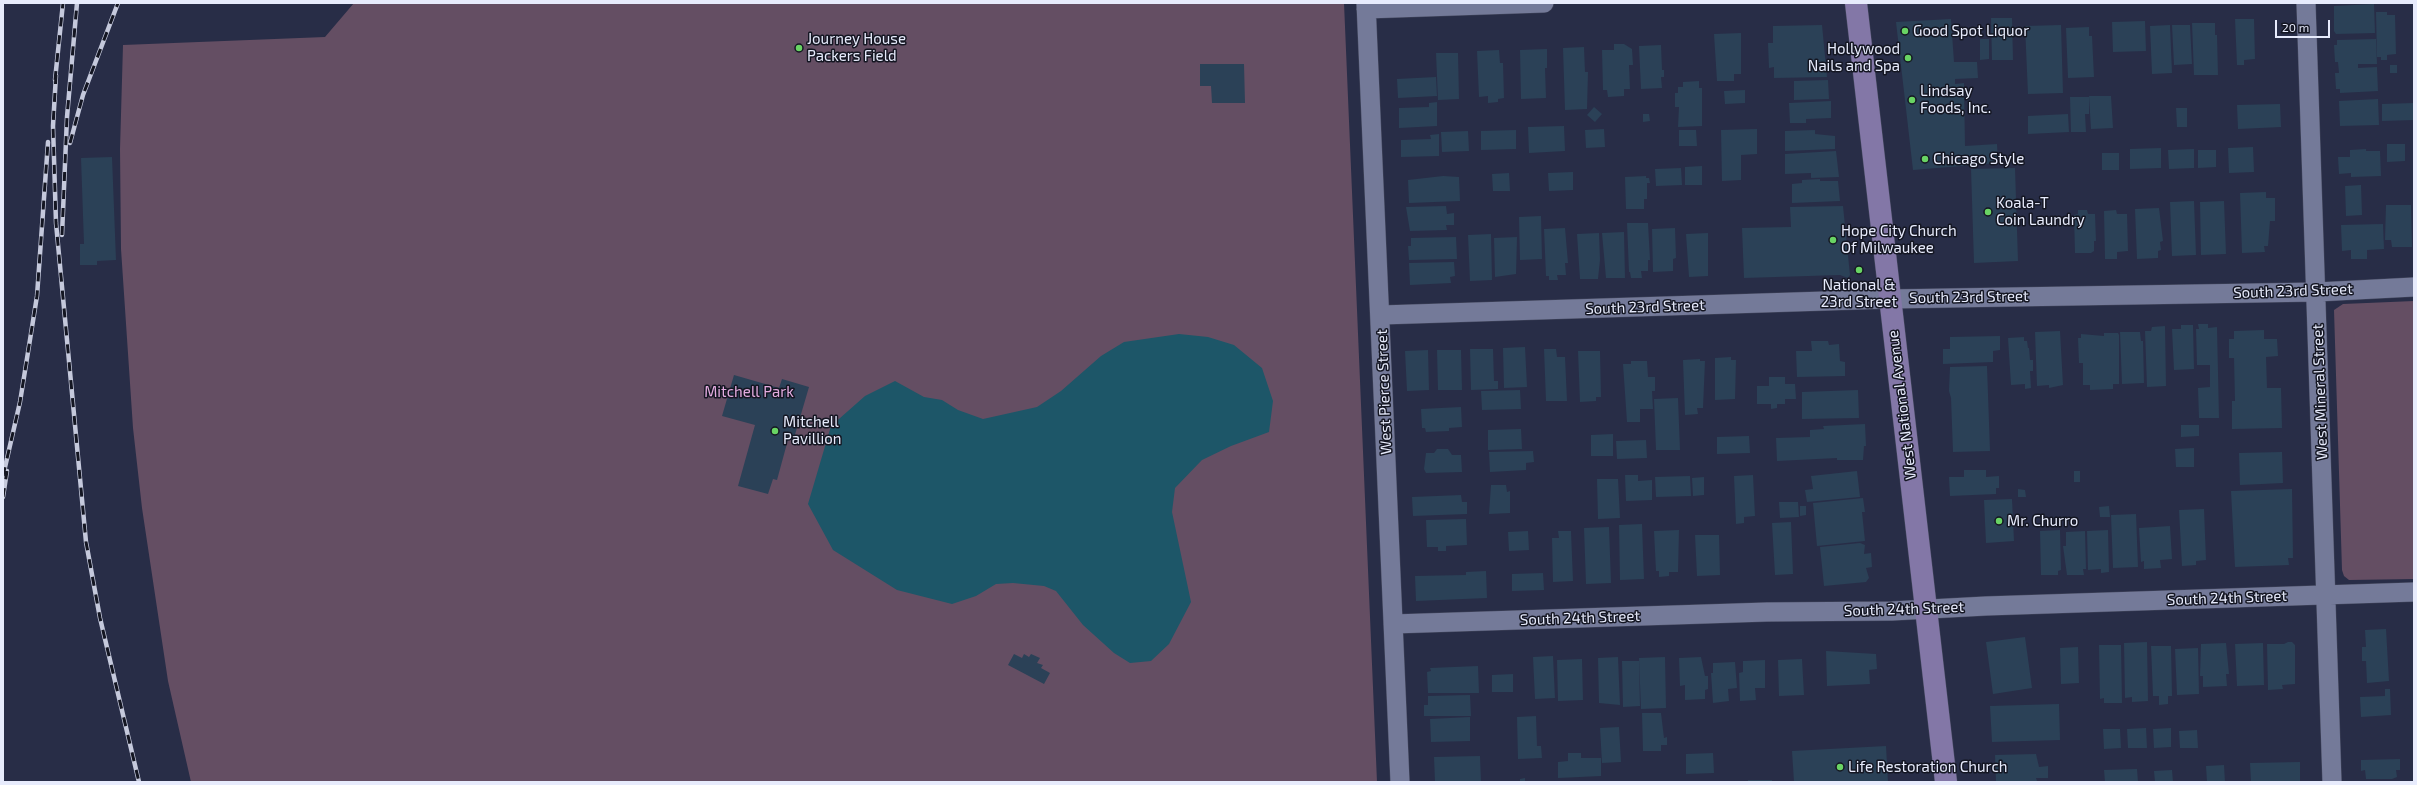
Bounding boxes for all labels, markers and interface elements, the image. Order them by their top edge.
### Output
scale bar [2277,12,2332,38]
text: 20 m [2282,20,2309,34]
place label: Good Spot Liquor [1913,22,2029,40]
marker: Good Spot Liquor [1900,26,1910,36]
place label: Journey House Packers Field [807,30,906,65]
place label: Hollywood Nails and Spa [1808,40,1900,75]
marker: Journey House Packers Field [794,43,804,53]
marker: Hollywood Nails and Spa [1903,53,1913,63]
place label: Lindsay Foods, Inc. [1920,82,1991,117]
marker: Lindsay Foods, Inc. [1907,95,1917,105]
place label: Chicago Style [1933,150,2024,168]
marker: Chicago Style [1920,154,1930,164]
place label: Koala-T Coin Laundry [1996,194,2085,229]
marker: Koala-T Coin Laundry [1983,207,1993,217]
place label: Hope City Church Of Milwaukee [1841,222,1957,257]
marker: Hope City Church Of Milwaukee [1828,235,1838,245]
marker: National & 23rd Street [1854,265,1864,275]
place label: National & 23rd Street [1821,276,1897,311]
street label: South 23rd Street [2233,280,2353,302]
street label: South 23rd Street [1909,287,2029,307]
street label: South 23rd Street [1585,296,1705,318]
street label: West Mineral Street [2309,324,2331,460]
street label: West Pierce Street [1373,329,1395,455]
street label: West National Avenue [1884,329,1920,481]
park label: Mitchell Park [704,383,794,401]
place label: Mitchell Pavillion [783,413,842,448]
marker: Mitchell Pavillion [770,426,780,436]
place label: Mr. Churro [2007,512,2078,530]
marker: Mr. Churro [1994,516,2004,526]
street label: South 24th Street [2167,587,2287,609]
street label: South 24th Street [1844,598,1964,620]
street label: South 24th Street [1520,607,1640,629]
place label: Life Restoration Church [1848,758,2007,776]
marker: Life Restoration Church [1835,762,1845,772]

